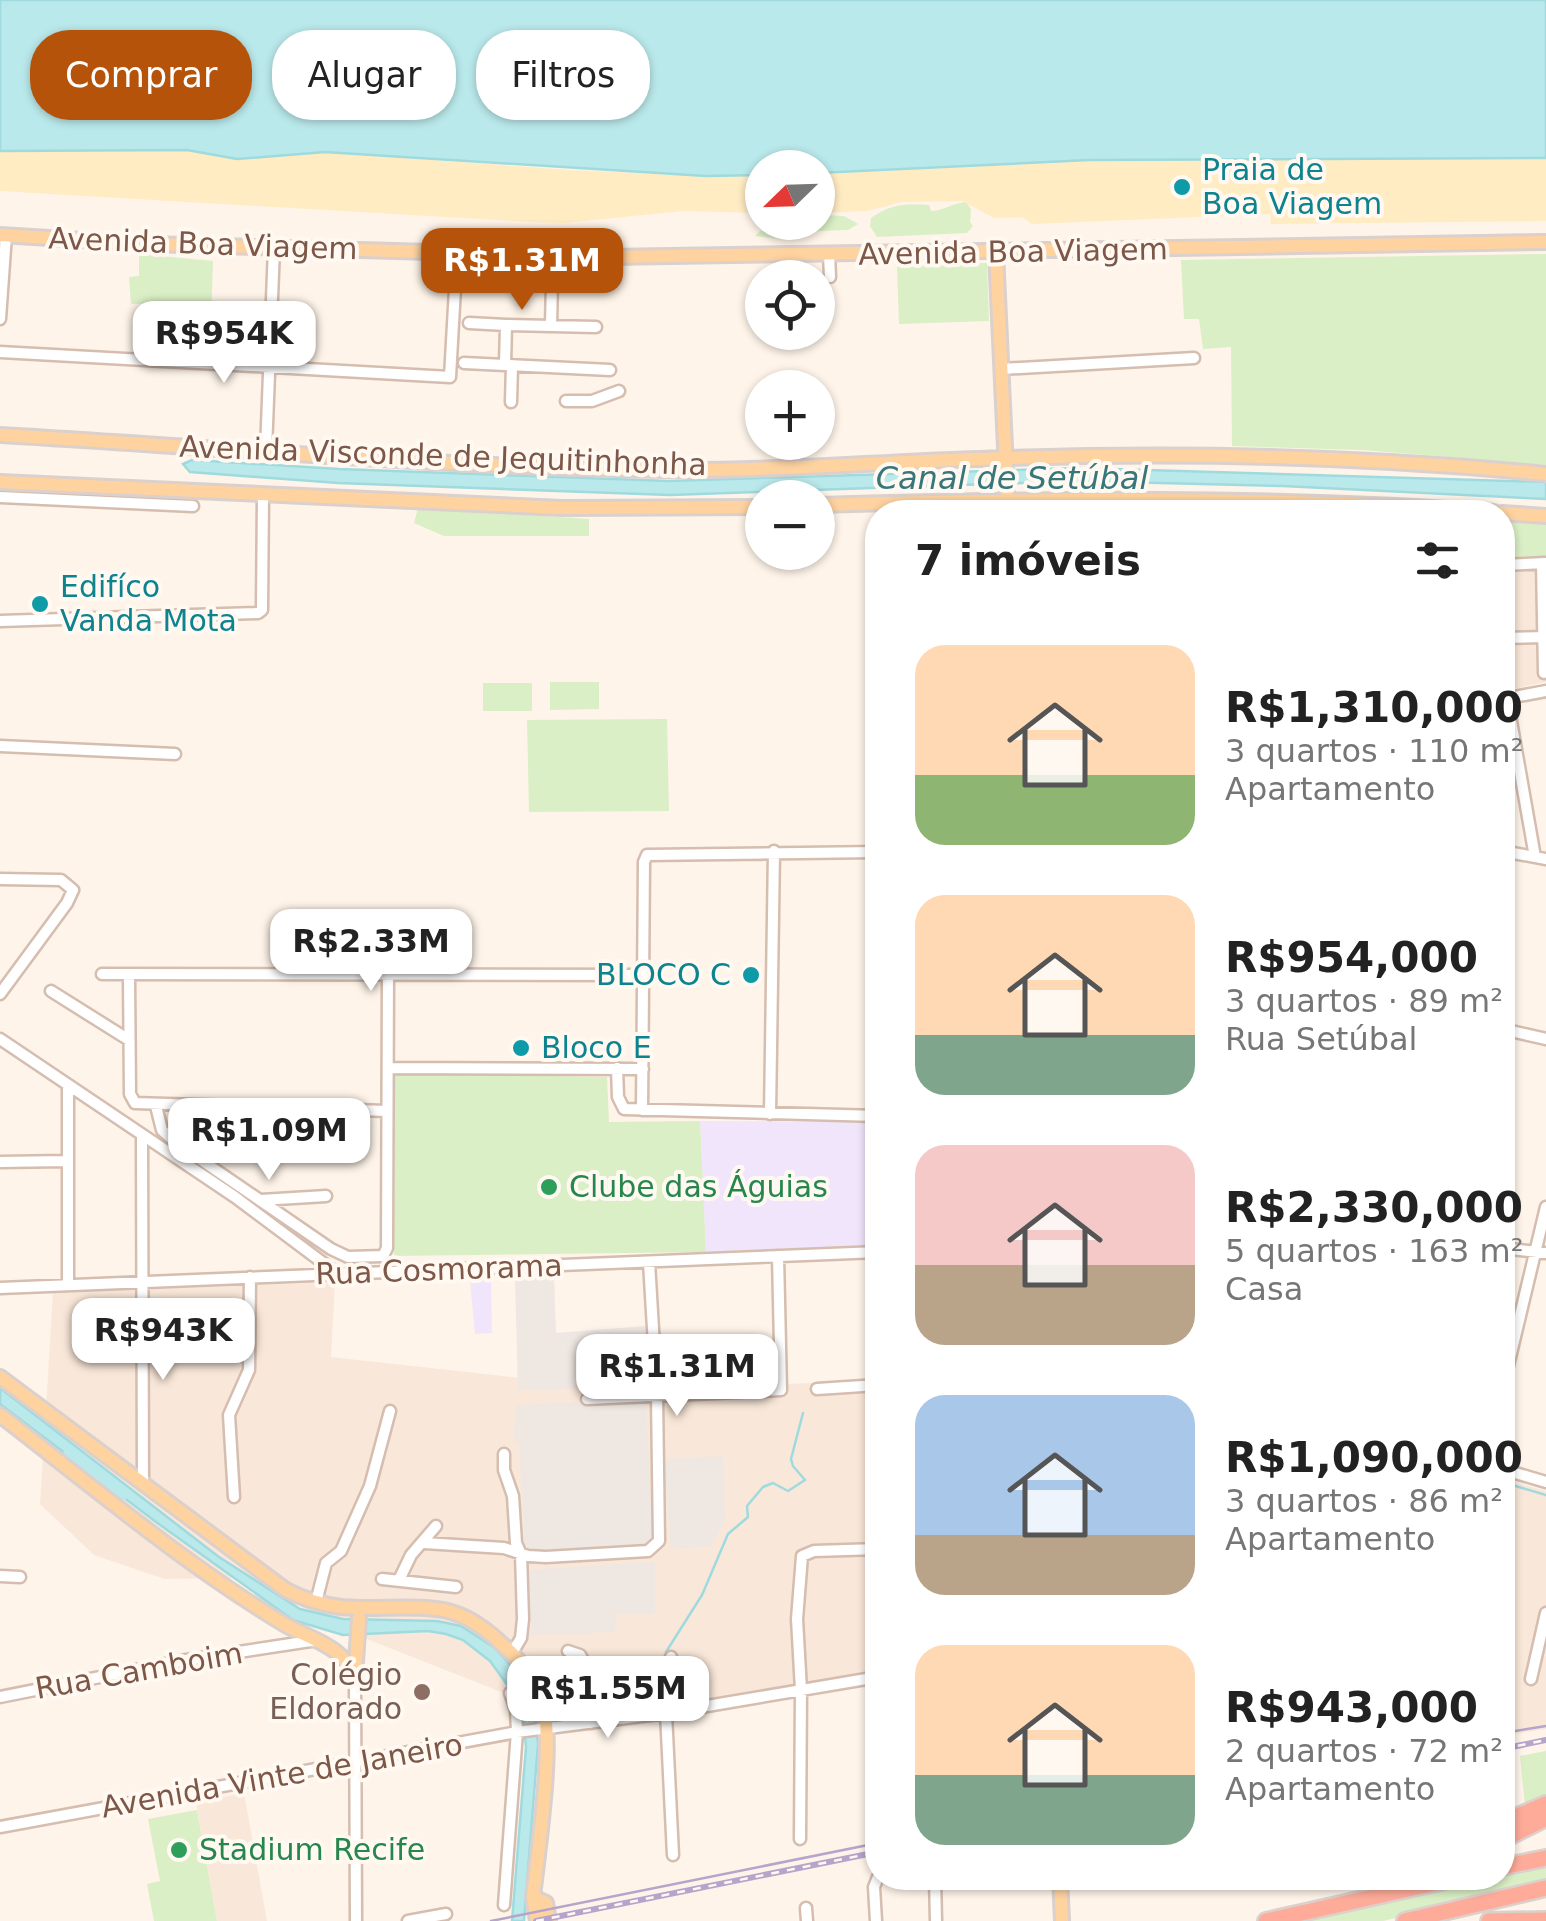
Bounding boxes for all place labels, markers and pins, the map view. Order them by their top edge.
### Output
place label: Praia de Boa Viagem [1202,152,1382,221]
marker: Praia de Boa Viagem [1171,176,1193,198]
pin: R$1.31M [430,228,614,313]
pin: R$954K [143,301,305,386]
place label: Edifíco Vanda Mota [60,569,237,638]
marker: Edifíco Vanda Mota [29,593,51,615]
pin: R$2.33M [279,909,463,994]
place label: BLOCO C [596,957,731,992]
marker: BLOCO C [740,964,762,986]
place label: Bloco E [541,1030,652,1065]
marker: Bloco E [510,1037,532,1059]
pin: R$1.09M [177,1098,361,1183]
place label: Clube das Águias [569,1169,828,1204]
marker: Clube das Águias [538,1176,560,1198]
pin: R$943K [82,1298,244,1383]
pin: R$1.31M [585,1334,769,1419]
pin: R$1.55M [516,1656,700,1741]
place label: Colégio Eldorado [269,1657,402,1726]
marker: Colégio Eldorado [411,1681,433,1703]
place label: Stadium Recife [199,1832,425,1867]
marker: Stadium Recife [168,1839,190,1861]

